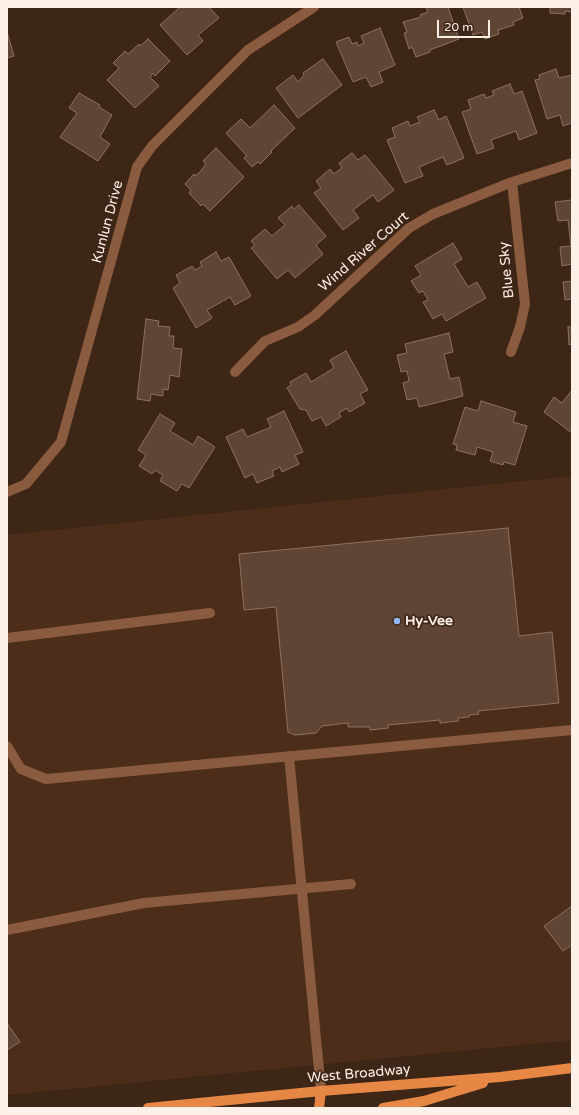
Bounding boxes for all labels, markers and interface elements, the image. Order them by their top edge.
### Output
scale bar [439,12,492,38]
text: 20 m [444,20,473,34]
street label: Kunlun Drive [89,179,127,265]
street label: Wind River Court [316,208,412,296]
street label: Blue Sky [496,241,518,299]
place label: Hy-Vee [405,613,453,629]
marker: Hy-Vee [392,616,402,626]
street label: West Broadway [307,1061,411,1087]

